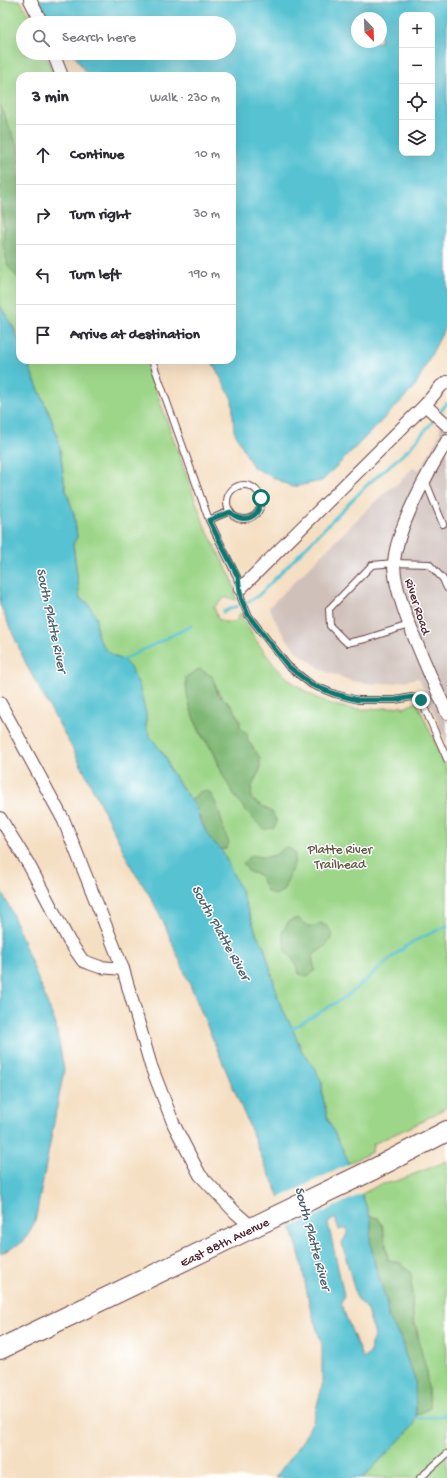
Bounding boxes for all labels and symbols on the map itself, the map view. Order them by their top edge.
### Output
north arrow [351,12,387,48]
route start [252,489,270,507]
water label: South Platte River [31,567,71,677]
street label: River Road [401,577,433,638]
route end [412,691,430,709]
park label: Platte River Trailhead [307,843,374,873]
water label: South Platte River [187,883,254,986]
water label: South Platte River [290,1185,334,1295]
street label: East 88th Avenue [178,1215,272,1271]

